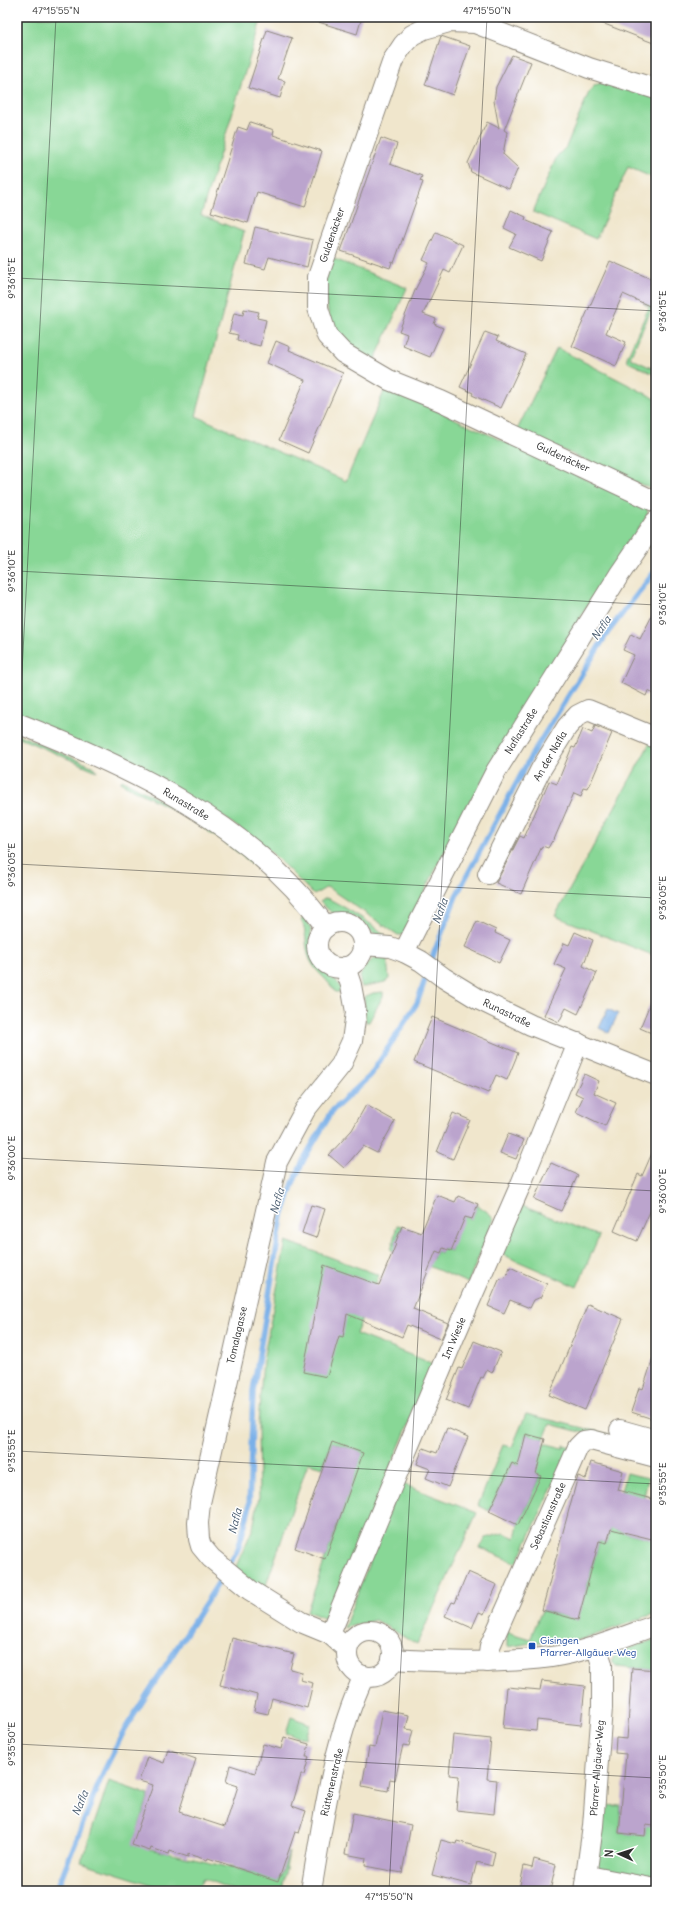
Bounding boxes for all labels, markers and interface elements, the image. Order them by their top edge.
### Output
text: 47°15'55"N [32,4,80,17]
text: 47°15'50"N [463,4,511,17]
street label: Guldenäcker [316,206,348,264]
text: 9°36'15"E [5,257,18,299]
text: 9°36'15"E [656,290,669,332]
street label: Guldenäcker [534,439,592,475]
text: 9°36'10"E [5,550,18,592]
text: 9°36'10"E [656,583,669,625]
water label: Nafla [588,613,615,643]
street label: Naflastraße [502,705,540,757]
street label: An der Nafla [530,728,570,784]
street label: Runastraße [160,785,212,823]
text: 9°36'05"E [5,843,18,887]
text: 9°36'05"E [656,876,669,920]
water label: Nafla [429,896,451,926]
street label: Runastraße [481,996,533,1030]
text: 9°36'00"E [5,1135,18,1180]
text: 9°36'00"E [656,1168,669,1213]
water label: Nafla [267,1186,288,1215]
street label: Tomalagasse [224,1305,250,1365]
street label: Im Wiesle [439,1315,469,1361]
text: 9°35'55"E [5,1429,18,1473]
text: 9°35'55"E [656,1462,669,1506]
street label: Sebastianstraße [527,1480,569,1552]
water label: Nafla [225,1506,245,1535]
place label: Gisingen Pfarrer-Allgäuer-Weg [540,1634,636,1659]
marker: Gisingen Pfarrer-Allgäuer-Weg [527,1641,537,1651]
street label: Pfarrer-Allgäuer-Weg [587,1719,607,1817]
text: 9°35'50"E [5,1722,18,1766]
street label: Rüttenenstraße [318,1747,346,1817]
text: 9°35'50"E [656,1755,669,1799]
water label: Nafla [69,1788,92,1818]
north arrow [599,1834,639,1874]
text: N [602,1849,616,1858]
text: 47°15'50"N [365,1890,413,1903]

